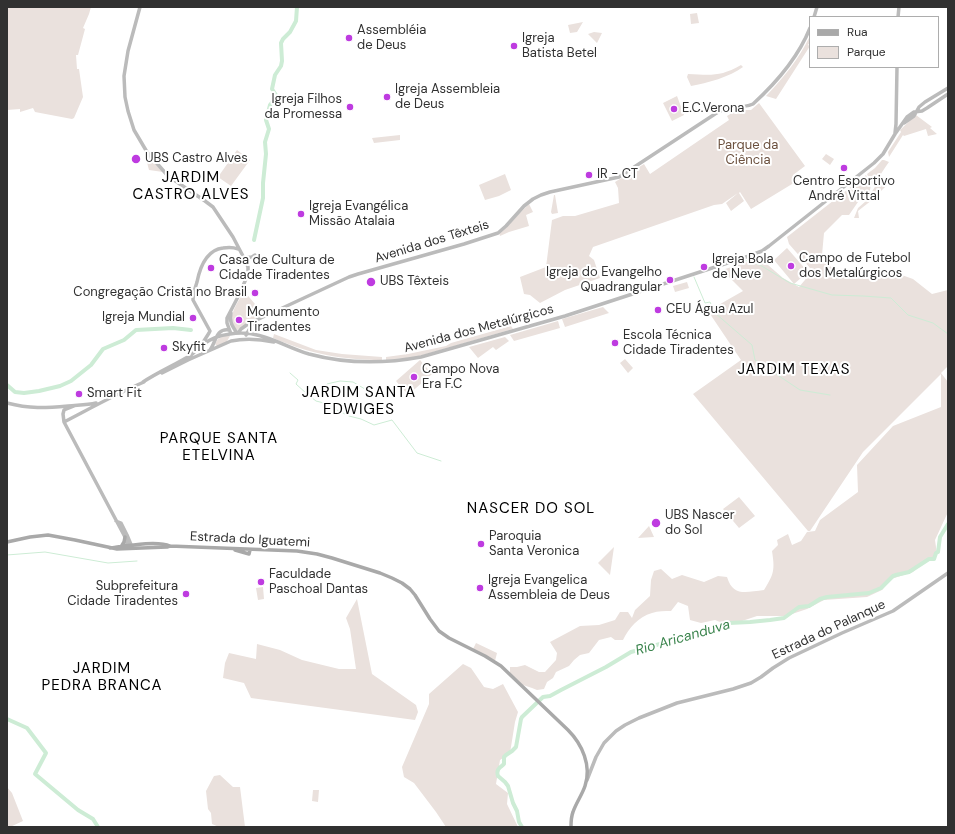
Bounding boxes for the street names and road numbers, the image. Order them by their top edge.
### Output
street label: Avenida dos Têxteis [373,217,491,267]
street label: Avenida dos Metalúrgicos [402,301,556,357]
street label: Estrada do Iguatemi [190,529,310,551]
street label: Estrada do Palanque [770,597,888,663]

